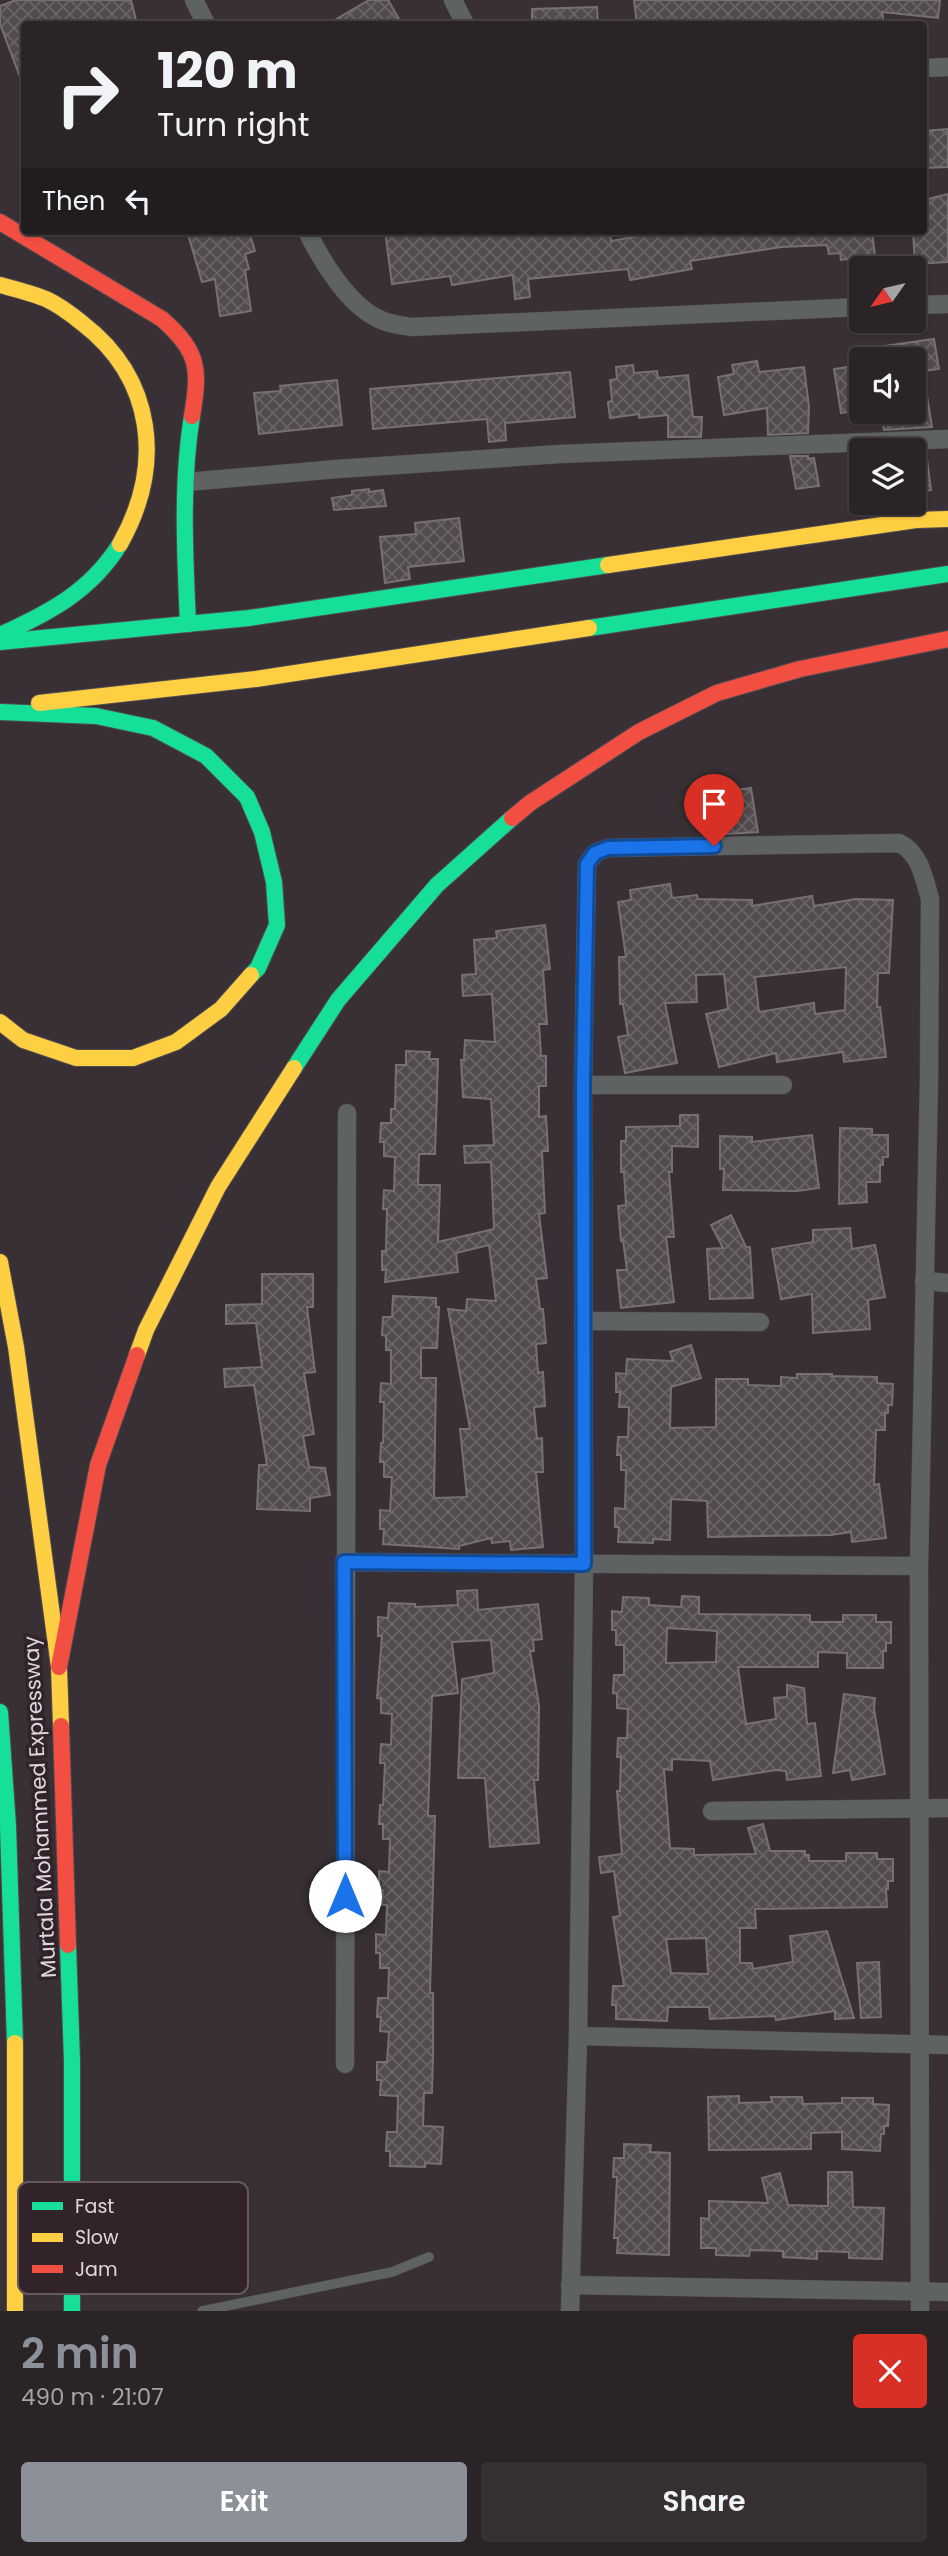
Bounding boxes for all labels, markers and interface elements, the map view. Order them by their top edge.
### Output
text: 120 m [157,37,298,105]
icon: right [42,49,133,140]
text: Turn right [157,102,309,147]
icon: left [119,182,157,220]
text: Then [42,183,105,219]
north arrow [849,256,926,332]
map controls [849,256,926,515]
button: sound [849,347,926,424]
button: layers [849,438,926,515]
pin [684,774,744,846]
icon: arrive [695,785,733,823]
street label: Murtala Mohammed Expressway [16,1635,63,1979]
position arrow [308,1859,382,1933]
legend [18,2182,248,2294]
text: Fast [75,2193,114,2220]
text: Slow [75,2224,119,2251]
text: Jam [75,2256,117,2283]
text: 2 min [21,2324,139,2383]
button: close [853,2334,927,2408]
text: 490 m · 21:07 [21,2381,164,2413]
button: Exit [21,2462,467,2542]
button: Share [481,2462,927,2542]

